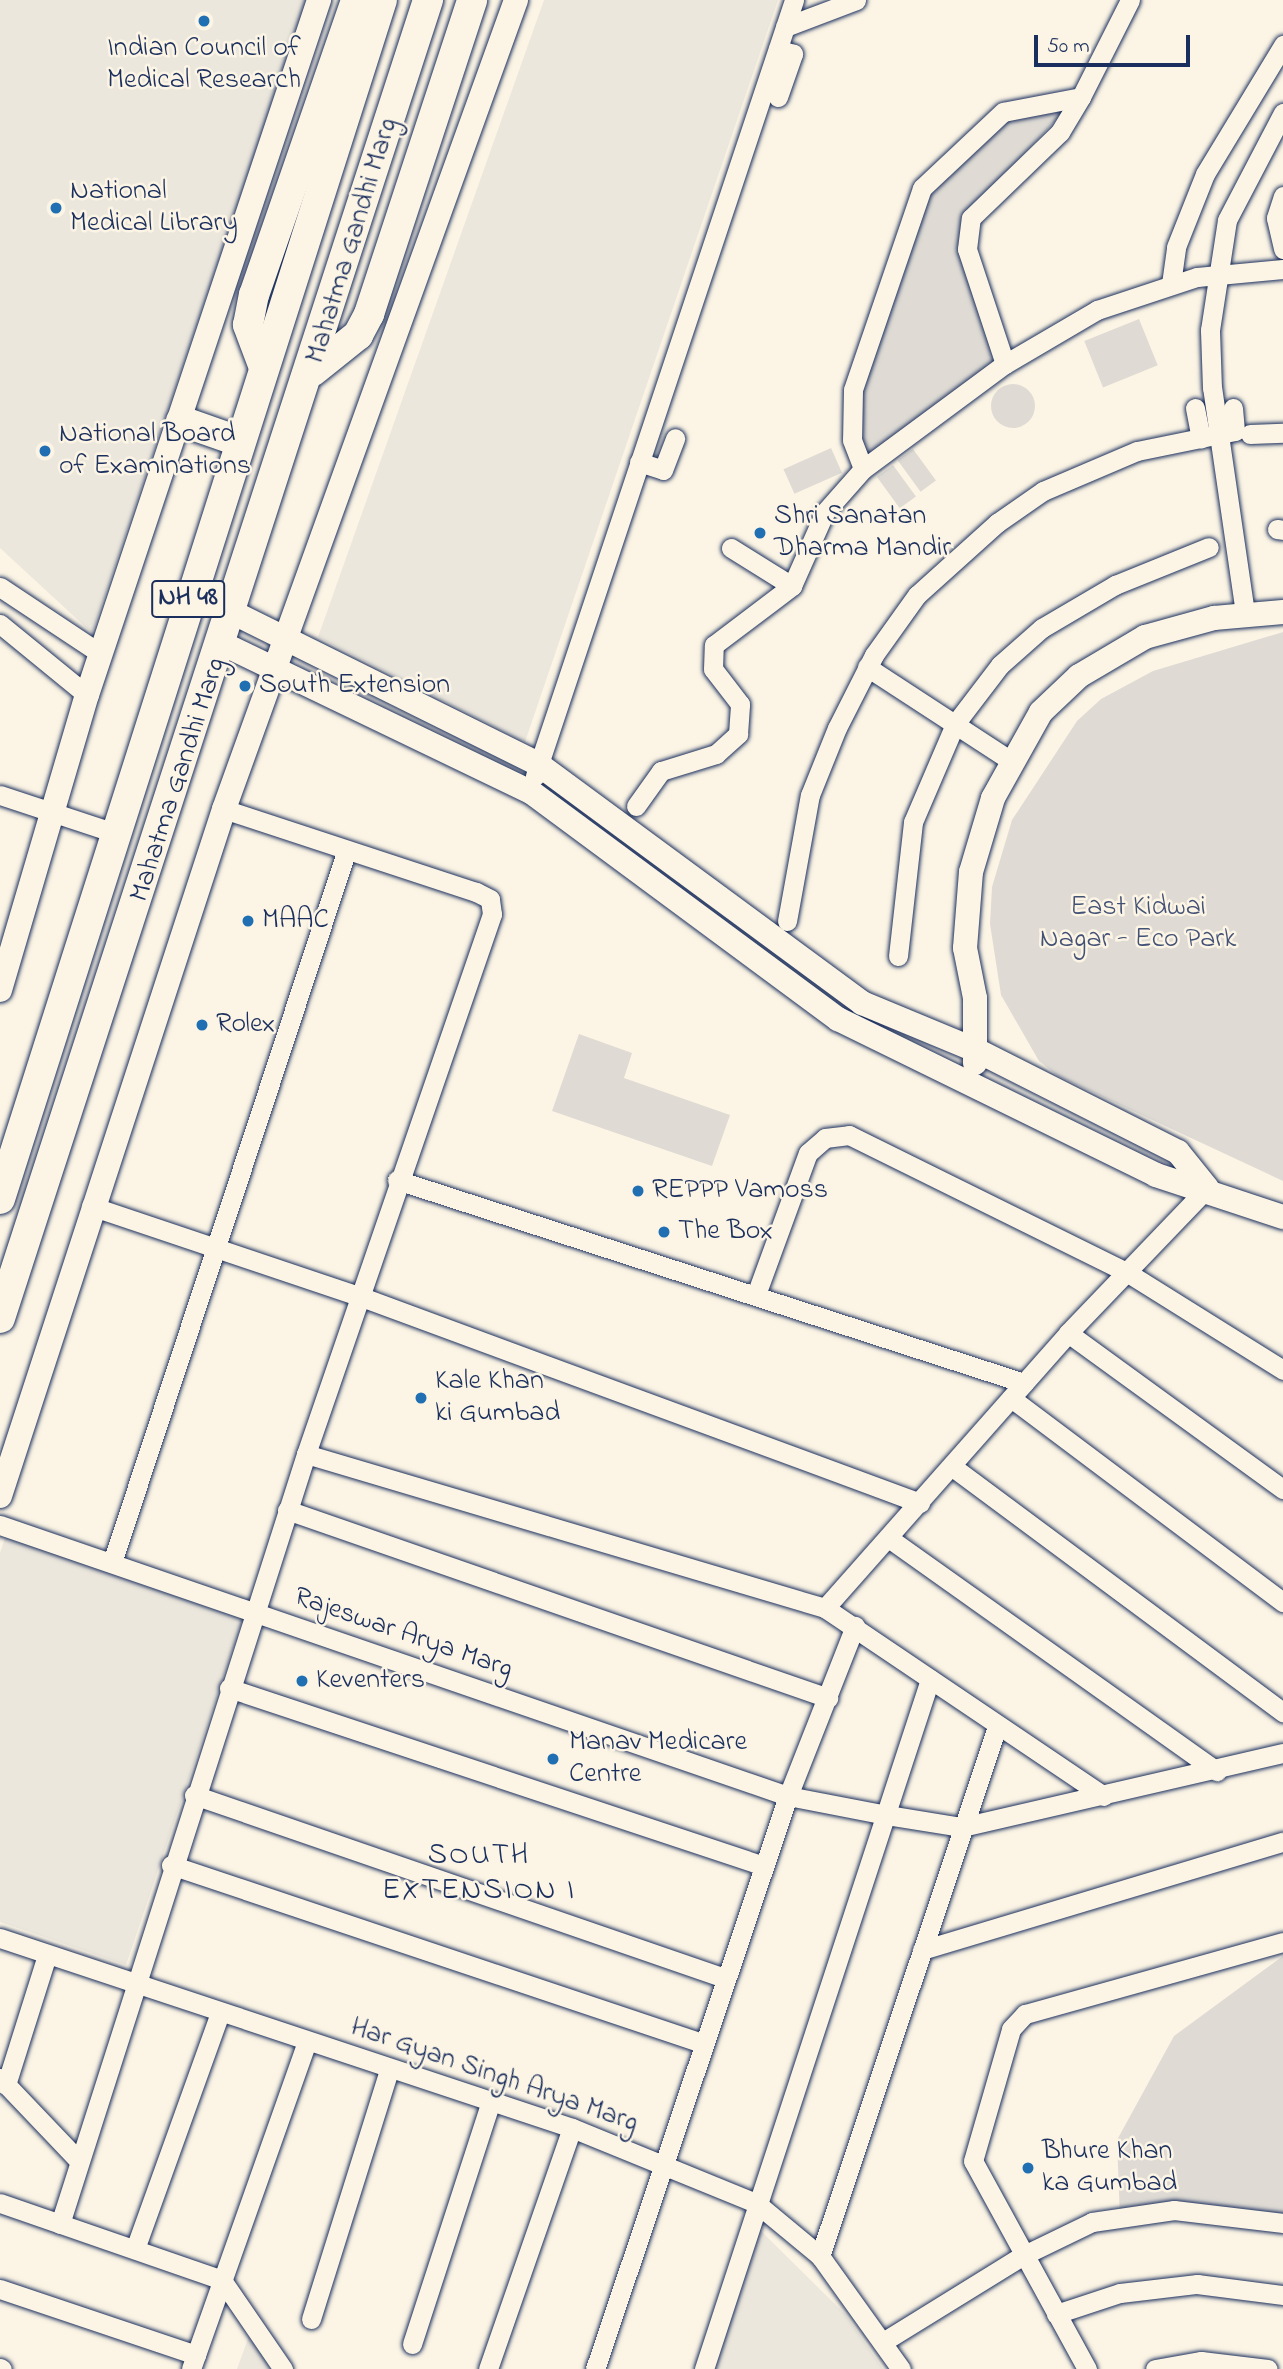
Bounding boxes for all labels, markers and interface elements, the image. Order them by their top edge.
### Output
marker: Indian Council of Medical Research [196,13,212,29]
scale bar [1038,21,1194,65]
place label: Indian Council of Medical Research [107,32,301,98]
text: 50 m [1047,32,1090,62]
street label: Mahatma Gandhi Marg [300,114,406,368]
place label: National Medical Library [70,175,238,241]
marker: National Medical Library [48,200,64,216]
place label: National Board of Examinations [59,418,251,484]
marker: National Board of Examinations [37,443,53,459]
place label: Shri Sanatan Dharma Mandir [774,500,951,566]
marker: Shri Sanatan Dharma Mandir [752,525,768,541]
road number: NH 48 [150,576,227,622]
street label: Mahatma Gandhi Marg [124,654,234,906]
place label: South Extension [259,669,450,703]
marker: South Extension [237,678,253,694]
park label: East Kidwai Nagar - Eco Park [1040,891,1236,957]
place label: MAAC [262,904,329,938]
marker: MAAC [240,913,256,929]
place label: Rolex [216,1008,275,1042]
marker: Rolex [194,1017,210,1033]
place label: REPPP Vamoss [652,1174,828,1208]
marker: REPPP Vamoss [630,1183,646,1199]
place label: The Box [678,1215,773,1249]
marker: The Box [656,1224,672,1240]
place label: Kale Khan ki Gumbad [435,1365,560,1431]
marker: Kale Khan ki Gumbad [413,1390,429,1406]
street label: Rajeswar Arya Marg [289,1581,517,1687]
place label: Keventers [316,1664,425,1698]
marker: Keventers [294,1673,310,1689]
place label: Manav Medicare Centre [569,1726,747,1792]
marker: Manav Medicare Centre [543,1749,563,1769]
district label: SOUTH EXTENSION I [383,1838,575,1909]
street label: Har Gyan Singh Arya Marg [346,2011,642,2141]
place label: Bhure Khan ka Gumbad [1042,2135,1177,2201]
marker: Bhure Khan ka Gumbad [1020,2160,1036,2176]

